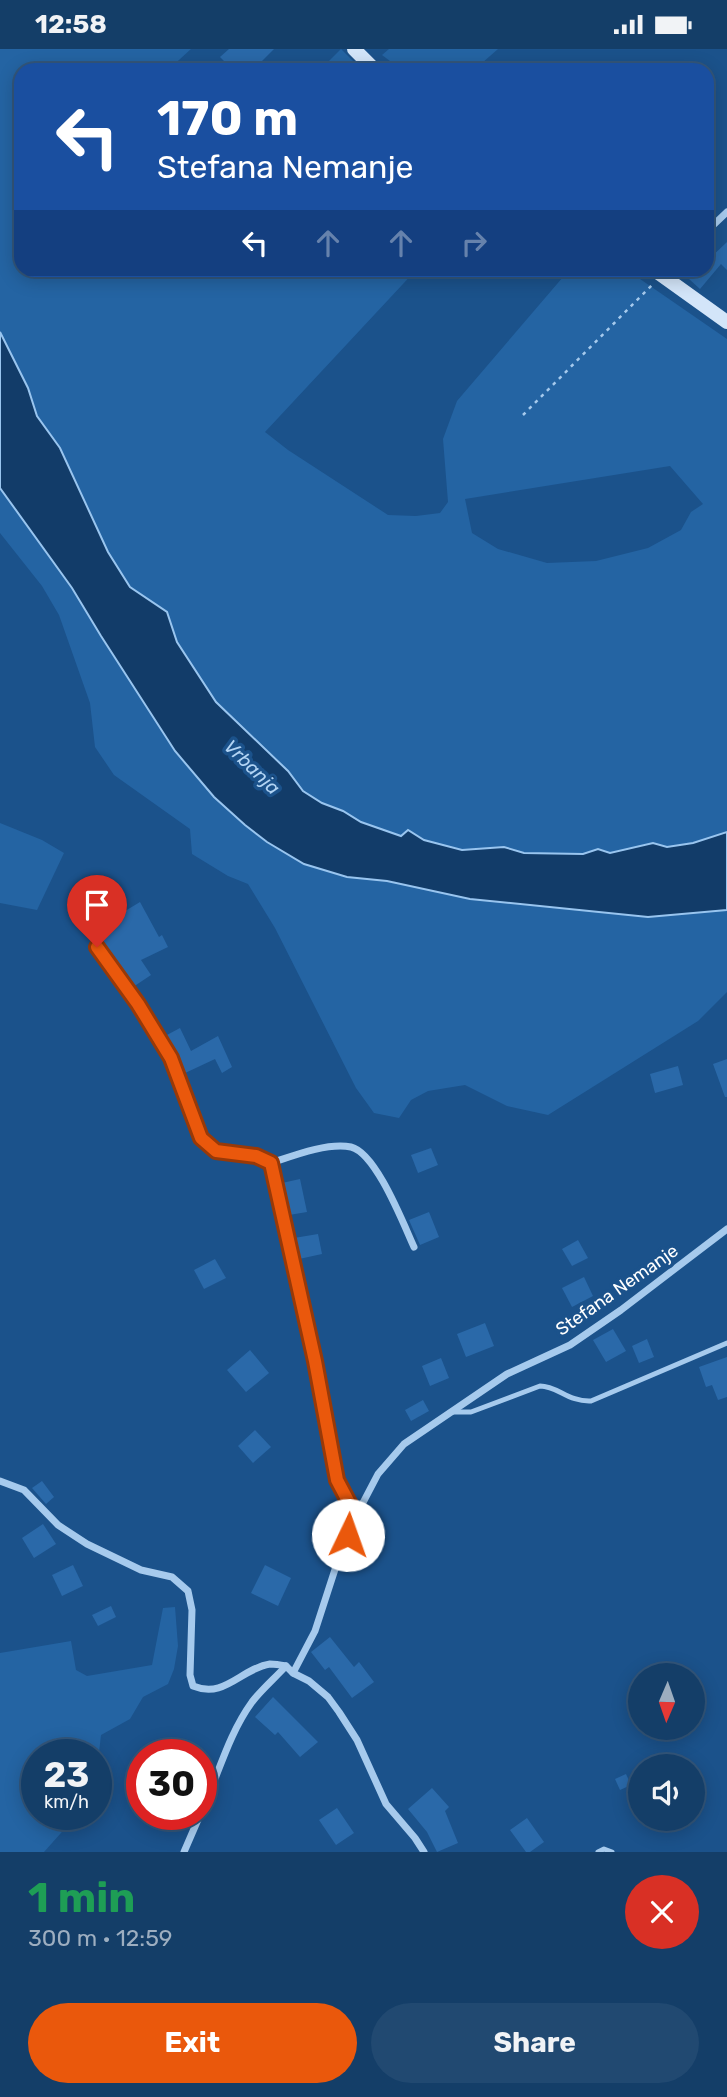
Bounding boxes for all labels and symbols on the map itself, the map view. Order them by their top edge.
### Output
water label: Vrbanja [219,735,285,799]
pin [67,875,127,947]
street label: Stefana Nemanje [552,1240,682,1340]
position arrow [311,1498,385,1572]
north arrow [628,1663,705,1739]
speed limit sign: 30 [126,1739,217,1830]

